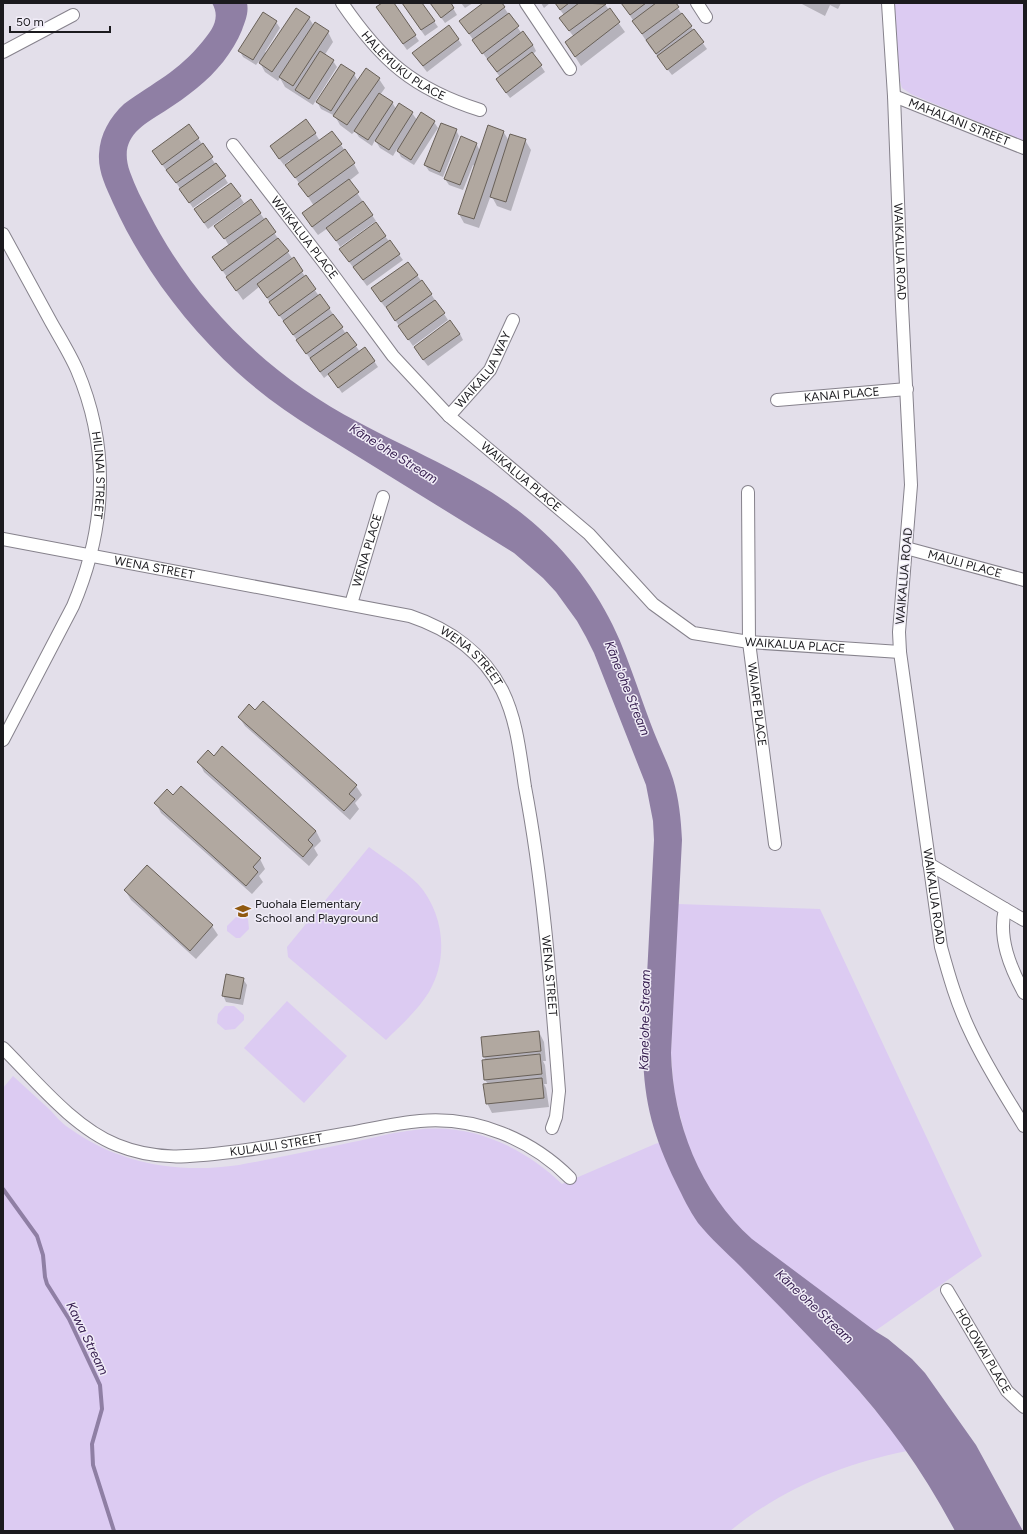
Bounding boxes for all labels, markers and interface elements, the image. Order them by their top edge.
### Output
scale bar [10,8,110,34]
text: 50 m [16,15,44,29]
street label: HALEMUKU PLACE [358,28,448,103]
street label: MAHALANI STREET [906,96,1012,149]
street label: WAIKALUA PLACE [268,193,341,282]
street label: WAIKALUA ROAD [891,203,909,300]
street label: WAIKALUA WAY [452,329,514,411]
street label: KANAI PLACE [803,384,880,405]
water label: Kāne'ohe Stream [347,420,440,486]
street label: HILINAI STREET [89,430,107,520]
street label: WAIKALUA PLACE [478,439,564,514]
street label: WENA PLACE [349,512,385,589]
street label: WAIKALUA ROAD [893,527,915,625]
street label: MAULI PLACE [926,547,1003,581]
street label: WENA STREET [113,553,196,582]
street label: WENA STREET [438,623,506,689]
street label: WAIKALUA PLACE [744,635,846,655]
water label: Kāne'ohe Stream [602,639,653,738]
street label: WAIAPE PLACE [745,662,769,747]
street label: WAIKALUA ROAD [920,848,948,946]
place label: Puohala Elementary School and Playground [255,897,378,925]
school or university icon: Puohala Elementary School and Playground [234,902,252,920]
street label: WENA STREET [539,935,560,1017]
water label: Kāne'ohe Stream [636,969,653,1071]
street label: KULAULI STREET [229,1131,324,1159]
water label: Kāne'ohe Stream [773,1267,857,1346]
water label: Kawa Stream [63,1299,112,1377]
street label: HOLOWAI PLACE [953,1306,1014,1396]

